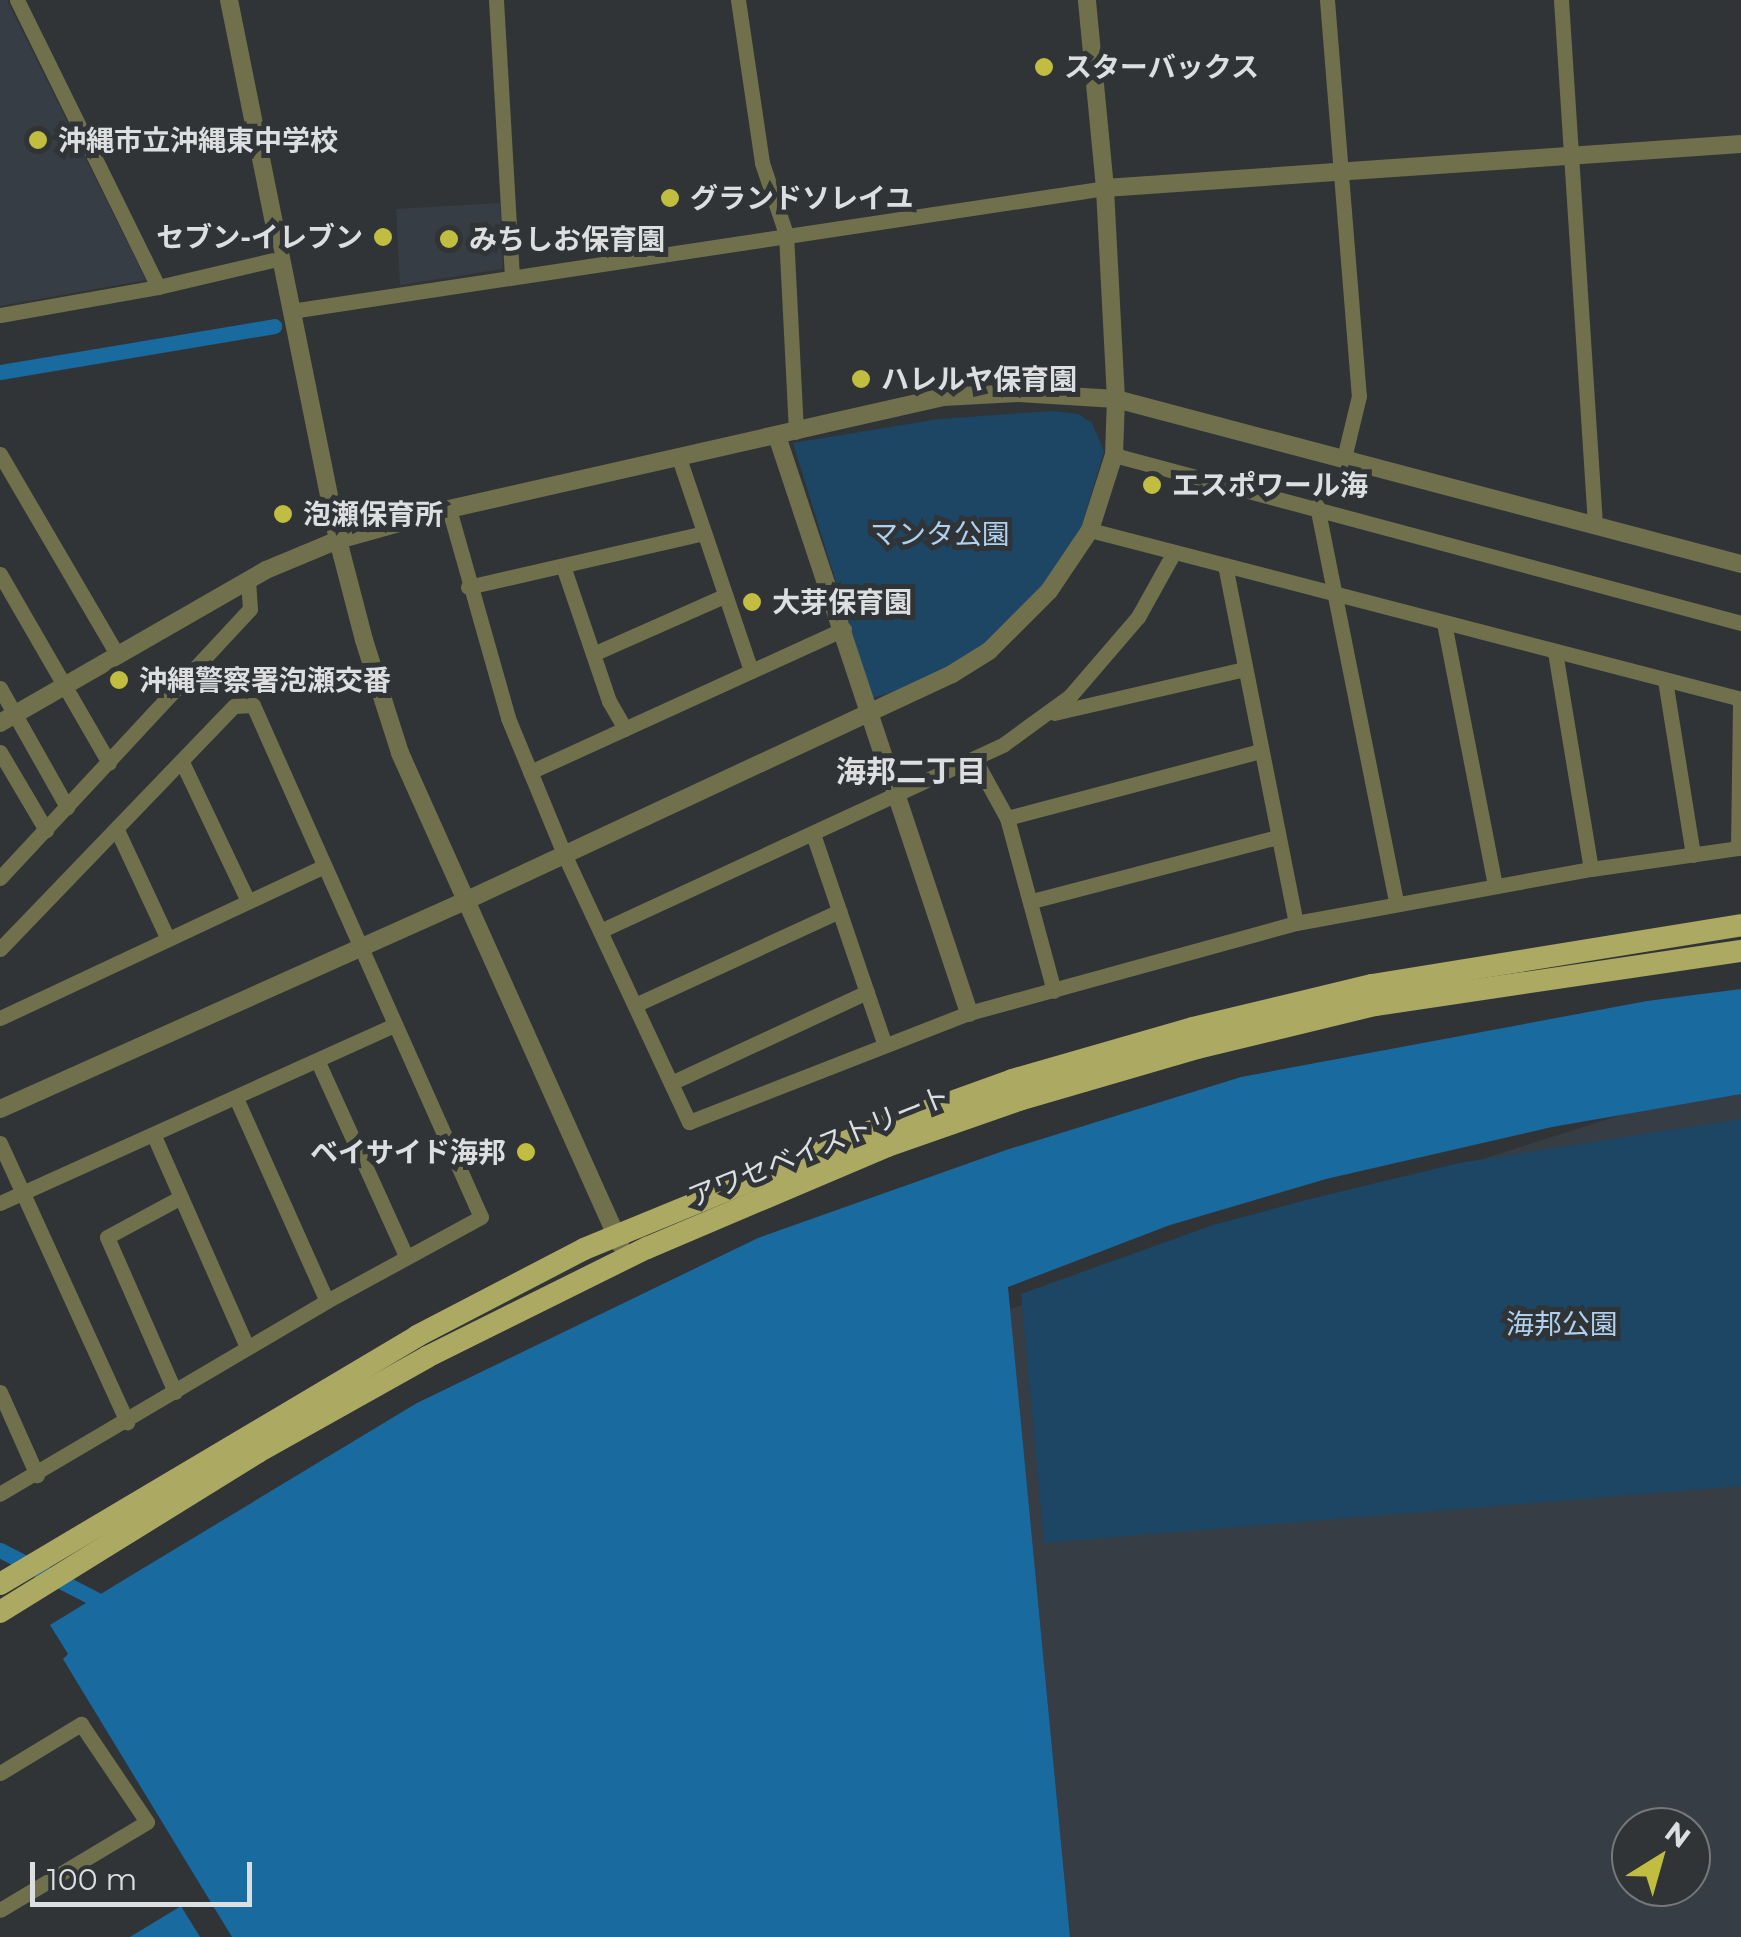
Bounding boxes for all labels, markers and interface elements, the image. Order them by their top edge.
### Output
place label: スターバックス [1064,50,1260,84]
marker: スターバックス [1033,56,1055,78]
place label: 沖縄市立沖縄東中学校 [58,123,338,157]
marker: 沖縄市立沖縄東中学校 [27,129,49,151]
place label: グランドソレイユ [690,181,914,215]
marker: グランドソレイユ [659,187,681,209]
place label: セブン-イレブン [156,220,363,254]
place label: みちしお保育園 [469,222,665,256]
marker: セブン-イレブン [372,226,394,248]
marker: みちしお保育園 [438,228,460,250]
place label: ハレルヤ保育園 [881,362,1077,396]
marker: ハレルヤ保育園 [850,368,872,390]
place label: エスポワール海 [1172,468,1368,502]
marker: エスポワール海 [1141,474,1163,496]
place label: 泡瀬保育所 [303,497,443,531]
marker: 泡瀬保育所 [272,503,294,525]
park label: マンタ公園 [870,517,1010,551]
place label: 大芽保育園 [772,585,912,619]
marker: 大芽保育園 [741,591,763,613]
place label: 沖縄警察署泡瀬交番 [139,663,391,697]
marker: 沖縄警察署泡瀬交番 [108,669,130,691]
district label: 海邦二丁目 [836,754,986,790]
street label: アワセベイストリート [683,1078,955,1214]
place label: ベイサイド海邦 [310,1135,506,1169]
marker: ベイサイド海邦 [515,1141,537,1163]
park label: 海邦公園 [1506,1307,1618,1341]
north arrow [1611,1807,1711,1907]
text: N [1659,1814,1697,1855]
scale bar [35,1842,258,1904]
text: 100 m [47,1861,137,1898]

